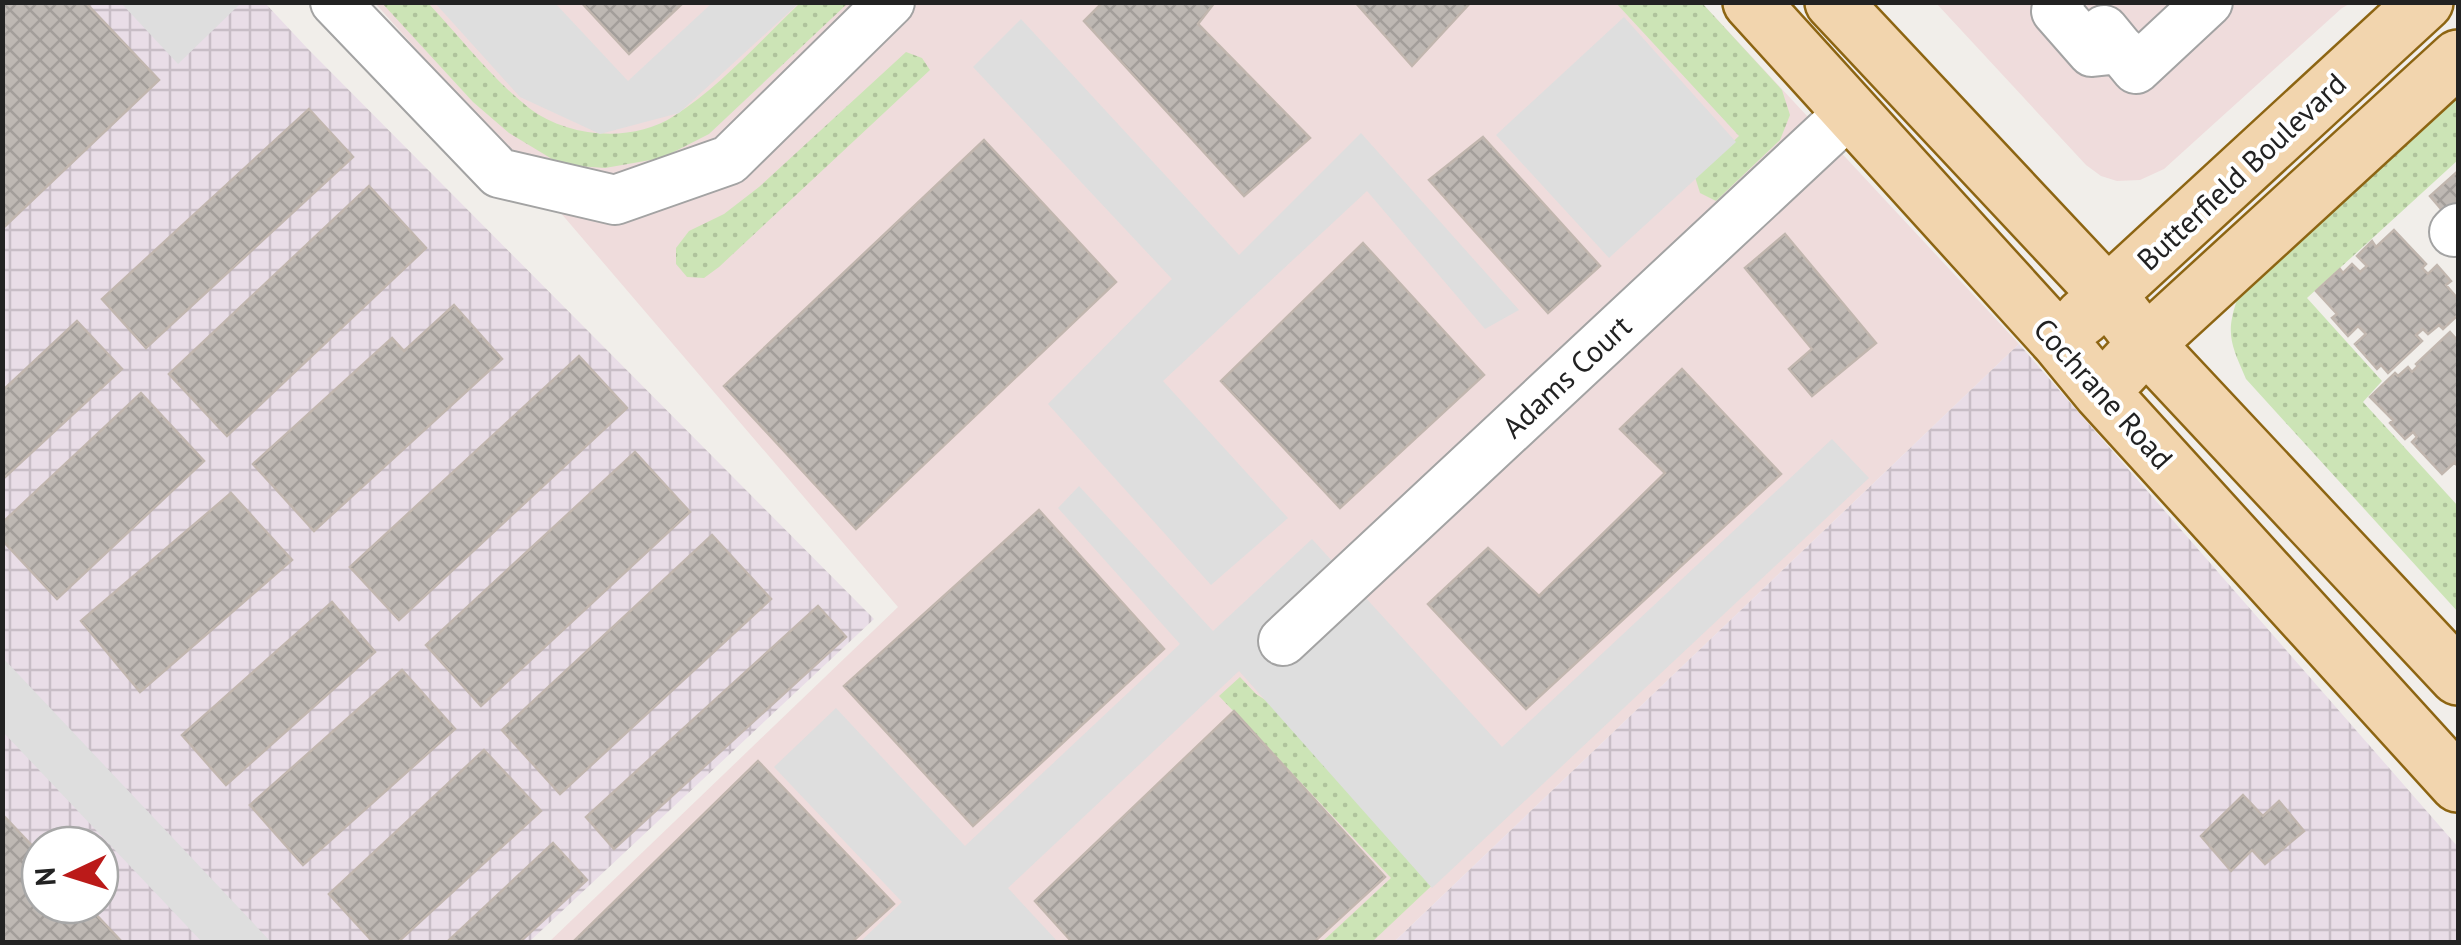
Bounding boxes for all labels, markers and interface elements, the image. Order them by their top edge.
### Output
street label: Butterfield Boulevard [2128,64,2354,278]
street label: Adams Court [1493,306,1639,446]
street label: Cochrane Road [2026,309,2182,477]
north arrow [20,825,120,925]
text: N [25,866,64,887]

